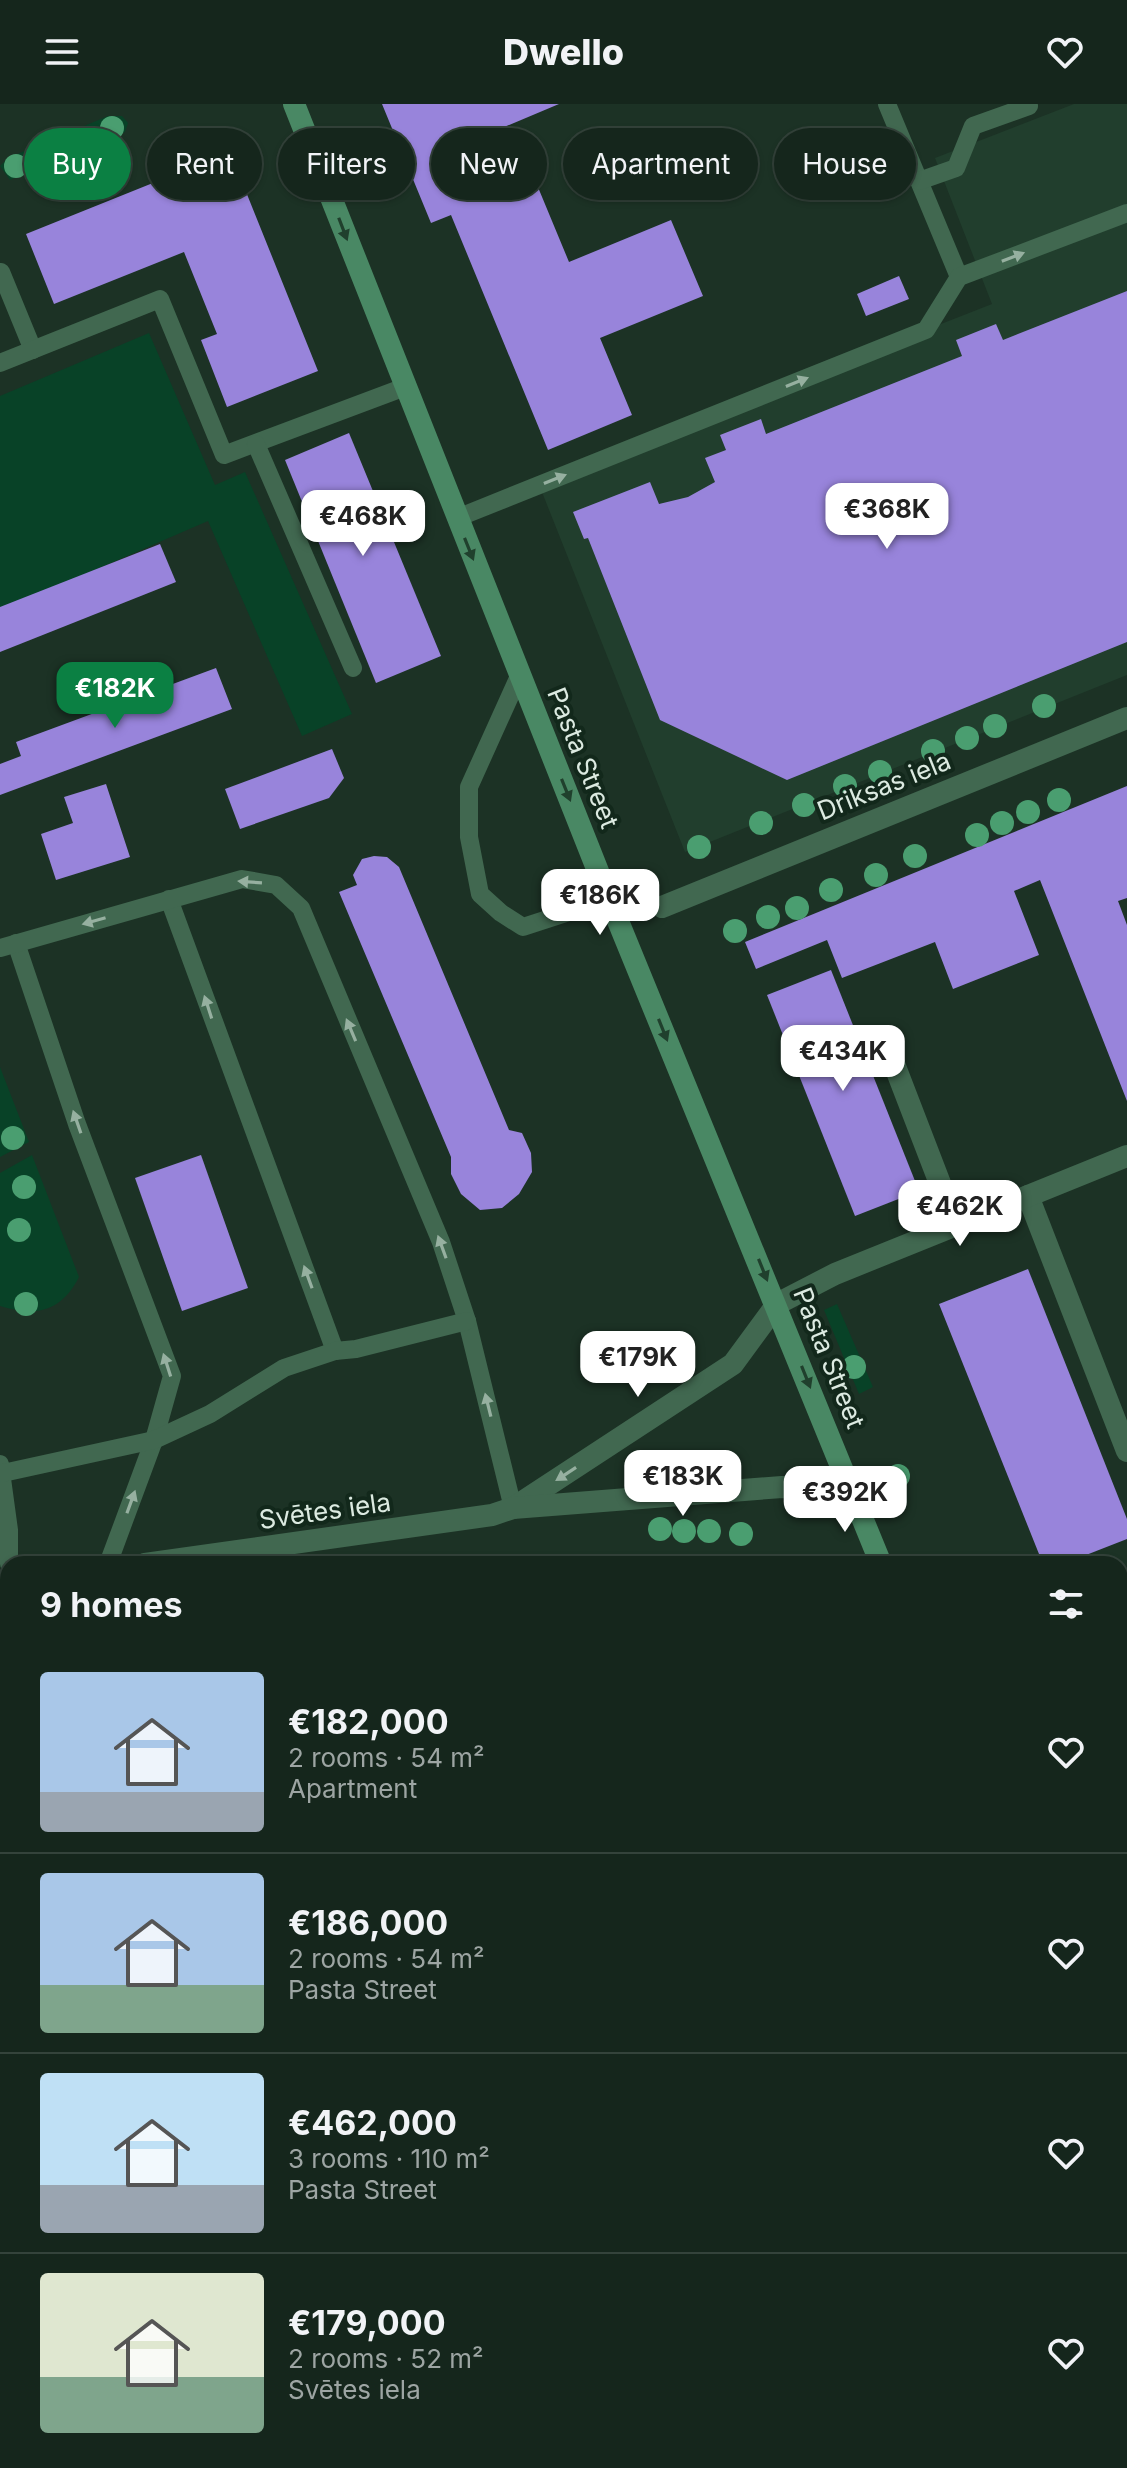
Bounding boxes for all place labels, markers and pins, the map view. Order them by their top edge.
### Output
pin: €368K [831,483,943,551]
pin: €468K [307,490,419,558]
pin: €182K [59,662,171,730]
pin: €186K [544,869,656,937]
pin: €434K [787,1025,899,1093]
pin: €462K [904,1180,1016,1248]
pin: €179K [582,1331,694,1399]
pin: €183K [627,1450,739,1518]
pin: €392K [789,1466,901,1534]

